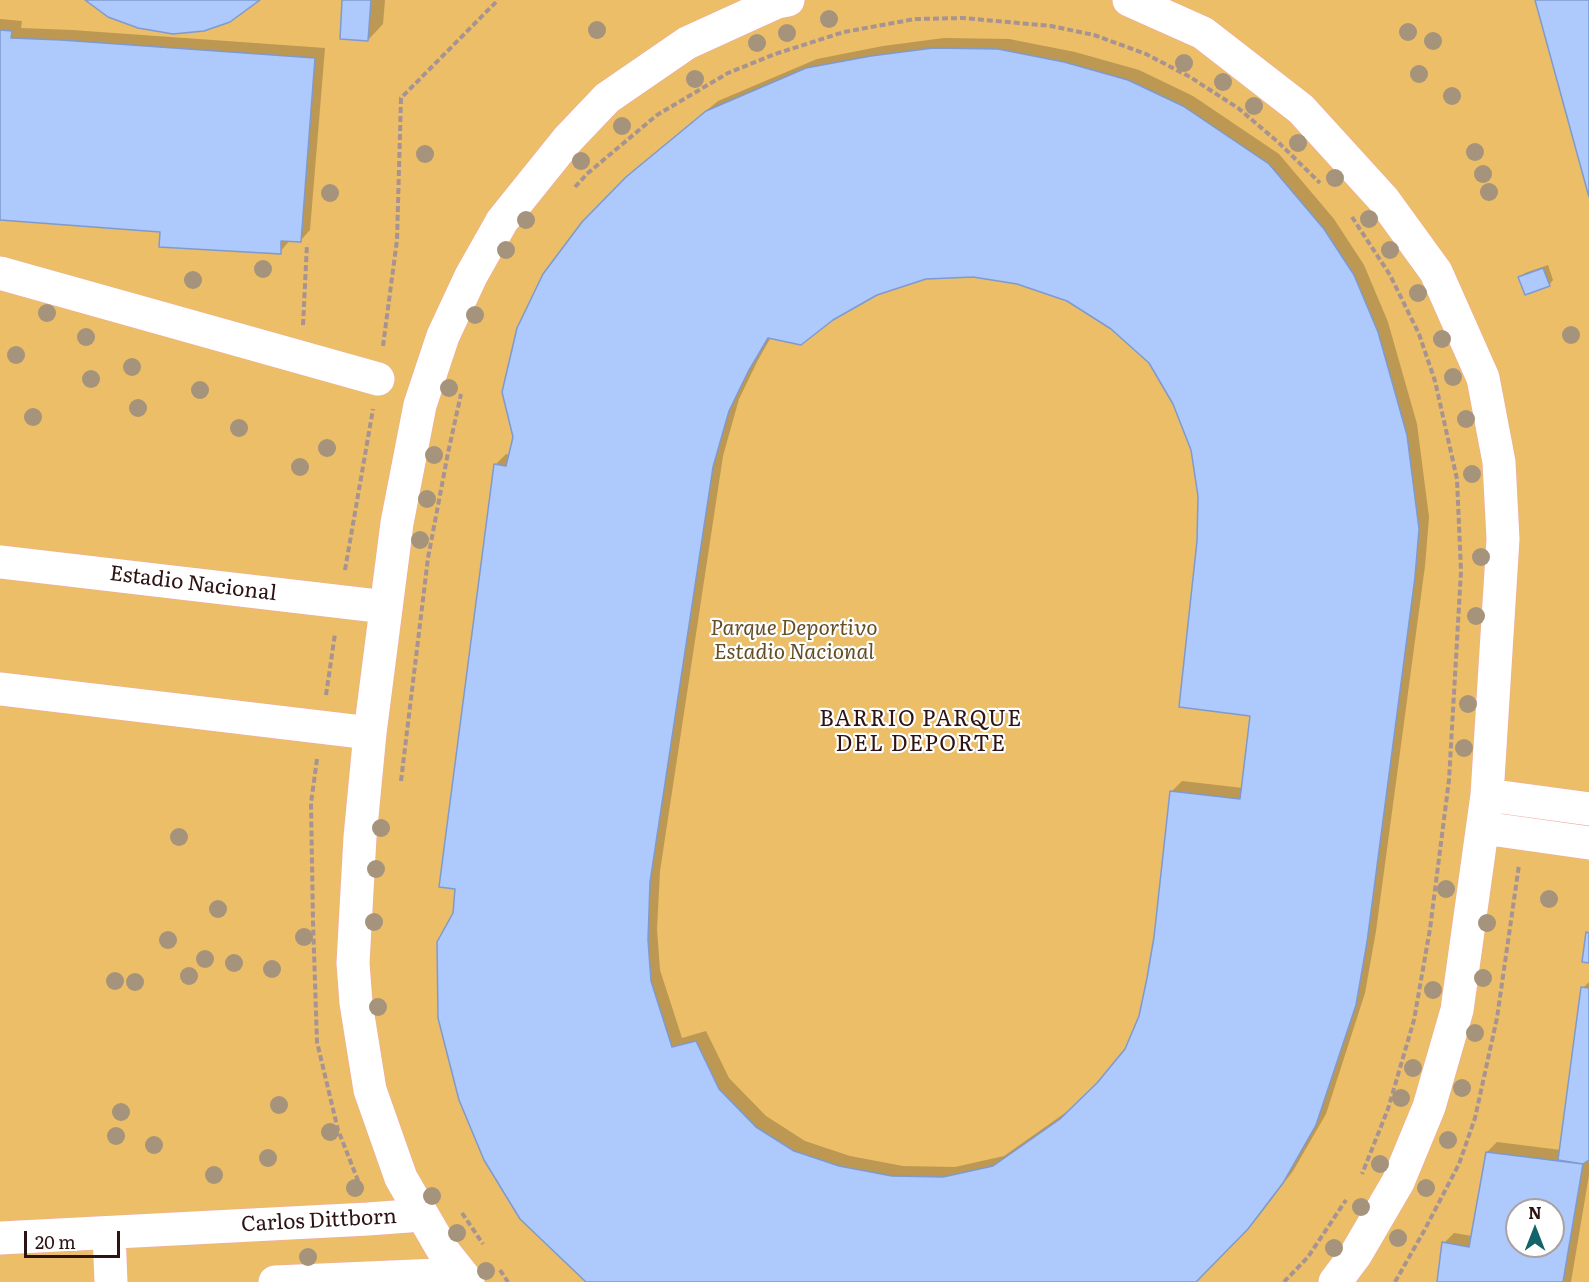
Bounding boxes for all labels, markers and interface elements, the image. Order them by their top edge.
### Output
street label: Estadio Nacional [108,561,278,607]
park label: Parque Deportivo Estadio Nacional [710,616,878,666]
district label: BARRIO PARQUE DEL DEPORTE [819,707,1023,758]
north arrow [1505,1198,1565,1258]
text: N [1528,1200,1542,1224]
street label: Carlos Dittborn [241,1204,397,1238]
scale bar [27,1219,123,1257]
text: 20 m [35,1228,76,1255]

